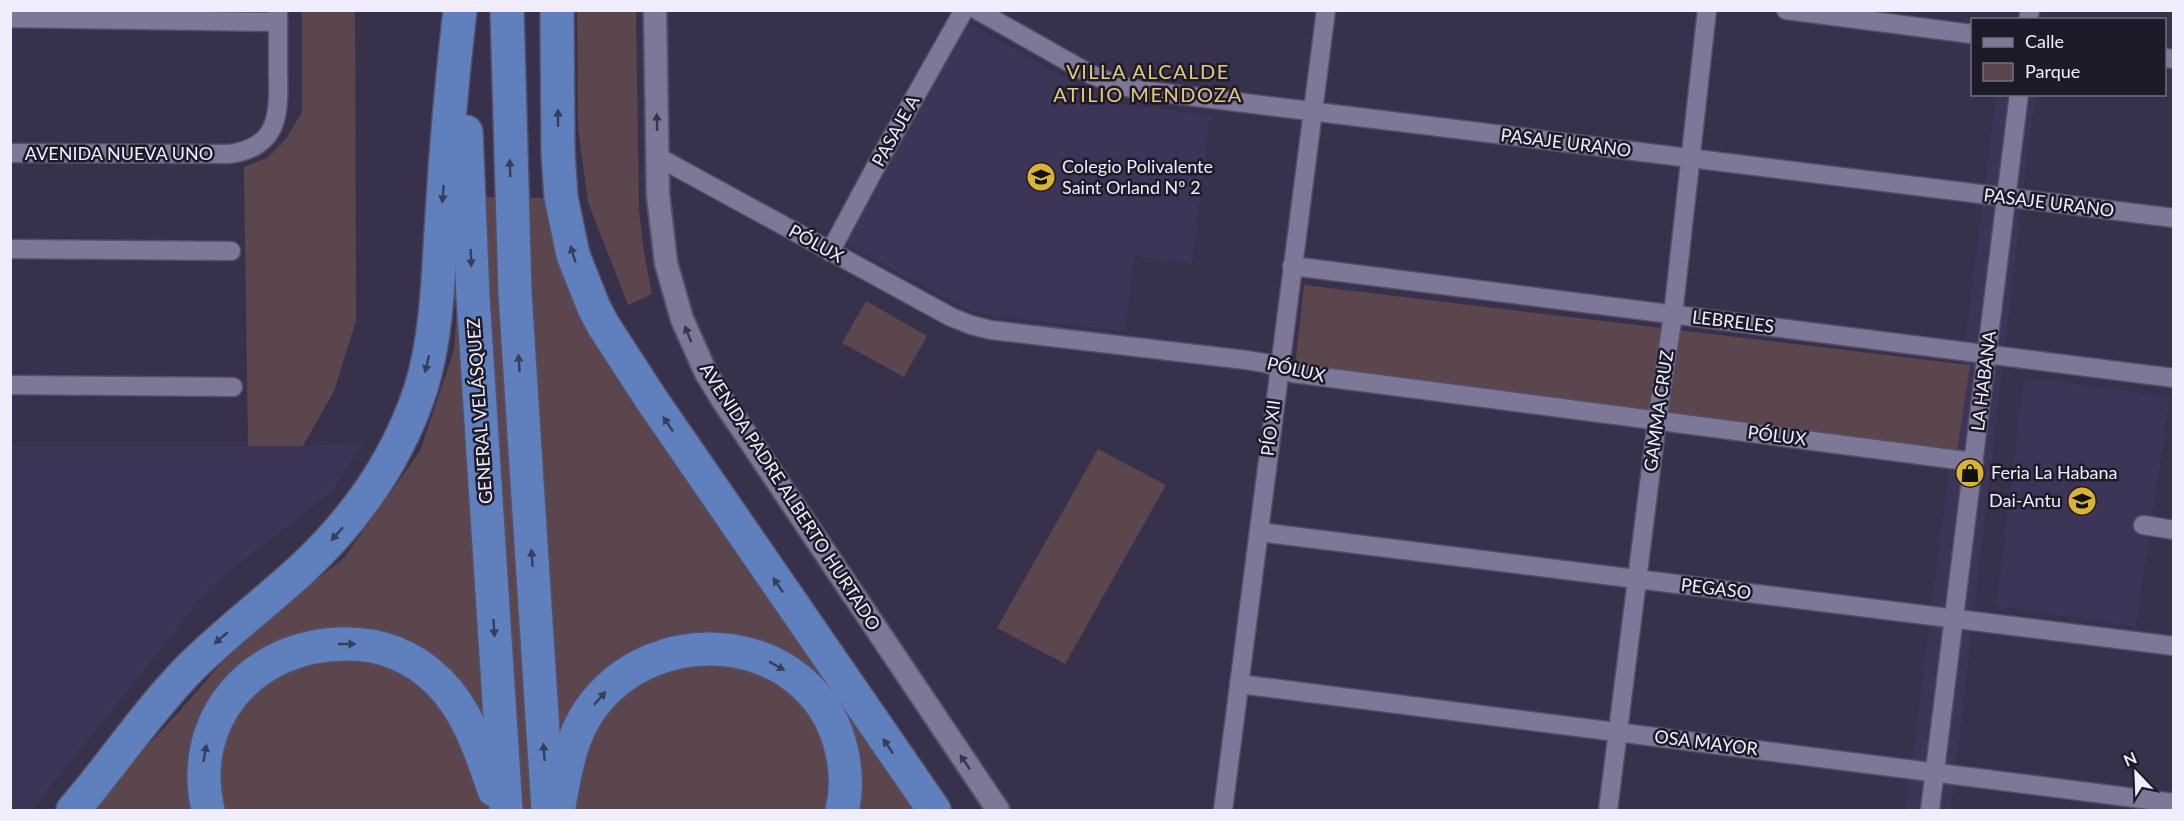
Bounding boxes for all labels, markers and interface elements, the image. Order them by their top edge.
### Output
legend [1971,18,2166,96]
text: Calle [2025,30,2064,52]
district label: VILLA ALCALDE ATILIO MENDOZA [1053,59,1243,106]
text: Parque [2025,60,2080,82]
street label: PASAJE A [867,90,924,170]
one-way arrow [553,108,563,127]
one-way arrow [652,113,662,132]
street label: PASAJE URANO [1500,123,1633,161]
street label: AVENIDA NUEVA UNO [25,142,213,164]
place label: Colegio Polivalente Saint Orland Nº 2 [1062,155,1213,198]
one-way arrow [506,159,515,178]
school or university icon: Colegio Polivalente Saint Orland Nº 2 [1025,161,1057,193]
street label: PASAJE URANO [1983,183,2116,221]
one-way arrow [438,185,448,204]
street label: PÓLUX [785,219,848,267]
one-way arrow [568,245,578,263]
one-way arrow [466,248,476,267]
street label: LEBRELES [1691,305,1775,337]
street label: GENERAL VELÁSQUEZ [462,317,496,505]
one-way arrow [683,325,693,343]
street label: LA HABANA [1966,329,2000,432]
street label: GAMMA CRUZ [1639,349,1677,473]
street label: PÓLUX [1265,352,1328,386]
one-way arrow [515,353,524,372]
one-way arrow [421,354,431,373]
street label: AVENIDA PADRE ALBERTO HURTADO [696,359,886,634]
street label: PÍO XII [1256,398,1284,457]
one-way arrow [663,416,674,432]
street label: PÓLUX [1747,420,1808,450]
shop icon: Feria La Habana [1954,457,1986,489]
place label: Feria La Habana [1991,461,2118,483]
school or university icon: Dai-Antu [2066,485,2098,517]
place label: Dai-Antu [1989,489,2061,511]
one-way arrow [331,526,344,541]
one-way arrow [527,548,537,567]
street label: PEGASO [1680,573,1752,603]
one-way arrow [772,577,784,593]
one-way arrow [489,618,499,637]
one-way arrow [214,631,229,644]
one-way arrow [338,639,357,649]
one-way arrow [769,661,786,671]
one-way arrow [593,691,607,706]
street label: OSA MAYOR [1653,725,1760,759]
one-way arrow [882,738,894,754]
one-way arrow [201,743,210,762]
one-way arrow [540,743,549,762]
north arrow [2106,743,2166,803]
text: N [2121,748,2139,770]
one-way arrow [960,754,971,770]

